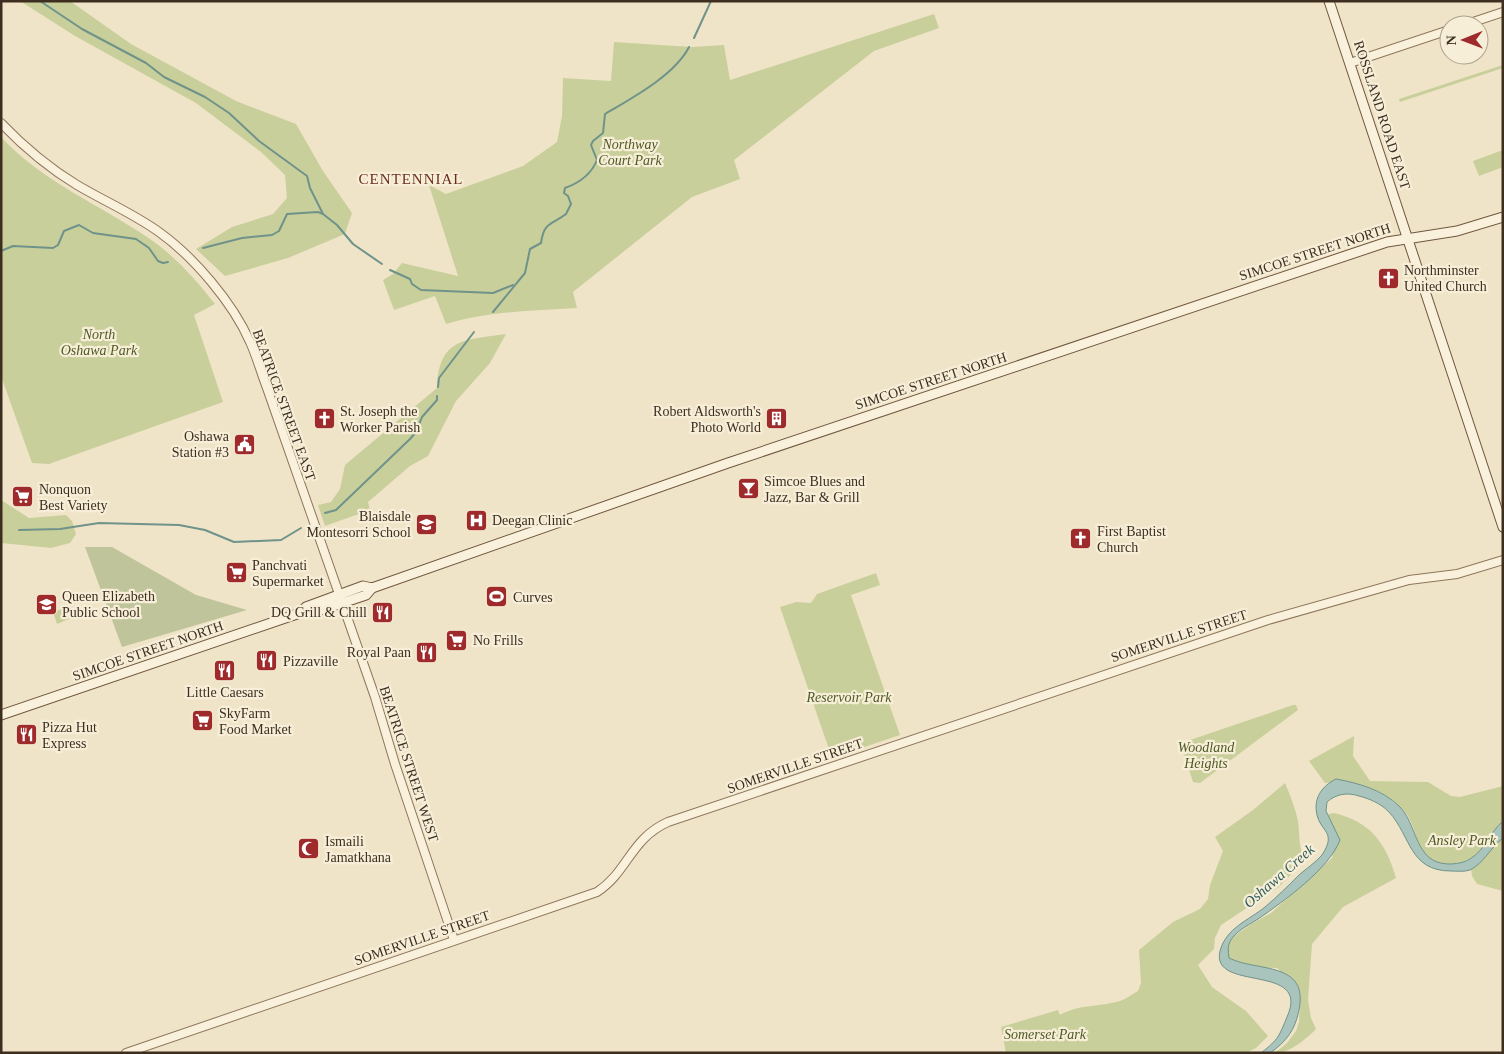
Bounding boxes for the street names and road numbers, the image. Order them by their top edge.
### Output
street label: ROSSLAND ROAD EAST [1351,39,1413,192]
street label: SIMCOE STREET NORTH [1237,220,1393,284]
street label: BEATRICE STREET EAST [250,327,319,483]
street label: SIMCOE STREET NORTH [853,349,1009,413]
street label: SOMERVILLE STREET [1109,607,1249,665]
street label: SIMCOE STREET NORTH [71,618,225,684]
street label: BEATRICE STREET WEST [377,684,441,844]
street label: SOMERVILLE STREET [725,736,865,796]
street label: SOMERVILLE STREET [352,908,492,968]

